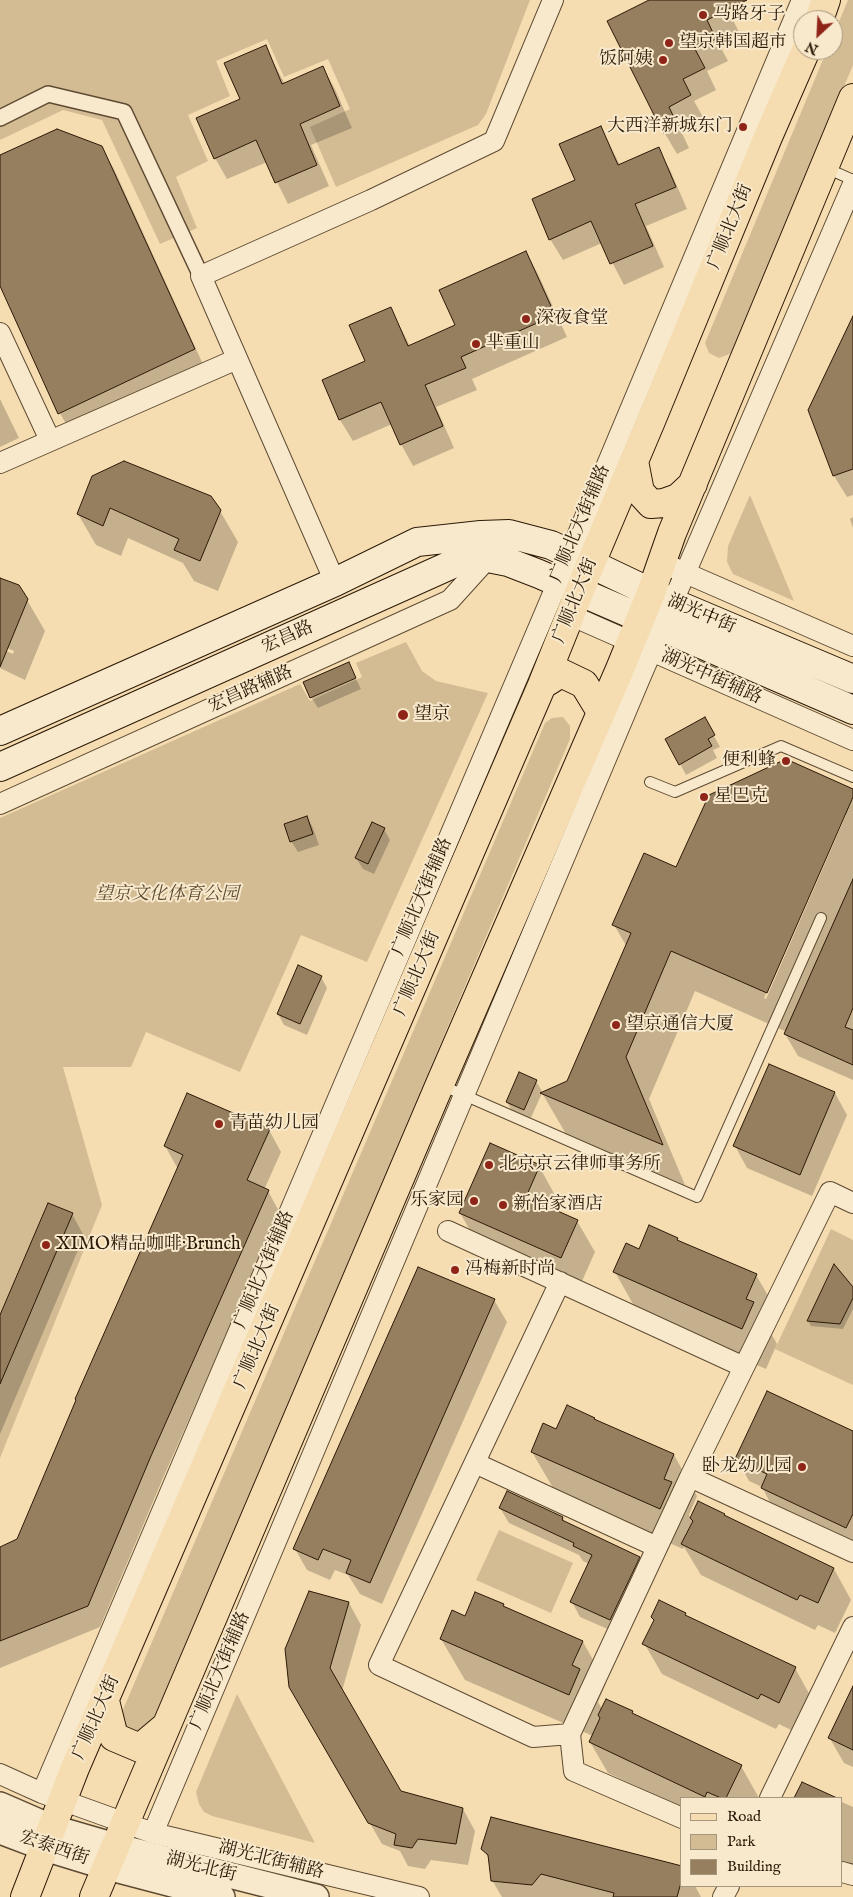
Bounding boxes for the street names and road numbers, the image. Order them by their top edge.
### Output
street label: 广顺北大街 [704,181,758,273]
street label: 广顺北大街辅路 [546,462,616,586]
street label: 广顺北大街 [549,555,603,647]
street label: 湖光中街 [664,591,738,639]
street label: 宏昌路 [259,617,317,659]
street label: 湖光中街辅路 [657,646,765,710]
street label: 宏昌路辅路 [205,662,297,718]
street label: 广顺北大街辅路 [388,835,458,959]
street label: 广顺北大街 [390,928,446,1020]
street label: 广顺北大街辅路 [230,1208,300,1332]
street label: 广顺北大街 [230,1301,286,1393]
street label: 广顺北大街辅路 [186,1609,256,1733]
street label: 广顺北大街 [69,1672,125,1764]
street label: 宏泰西街 [16,1827,92,1871]
street label: 湖光北街辅路 [216,1837,326,1885]
street label: 湖光北街 [163,1849,239,1887]

